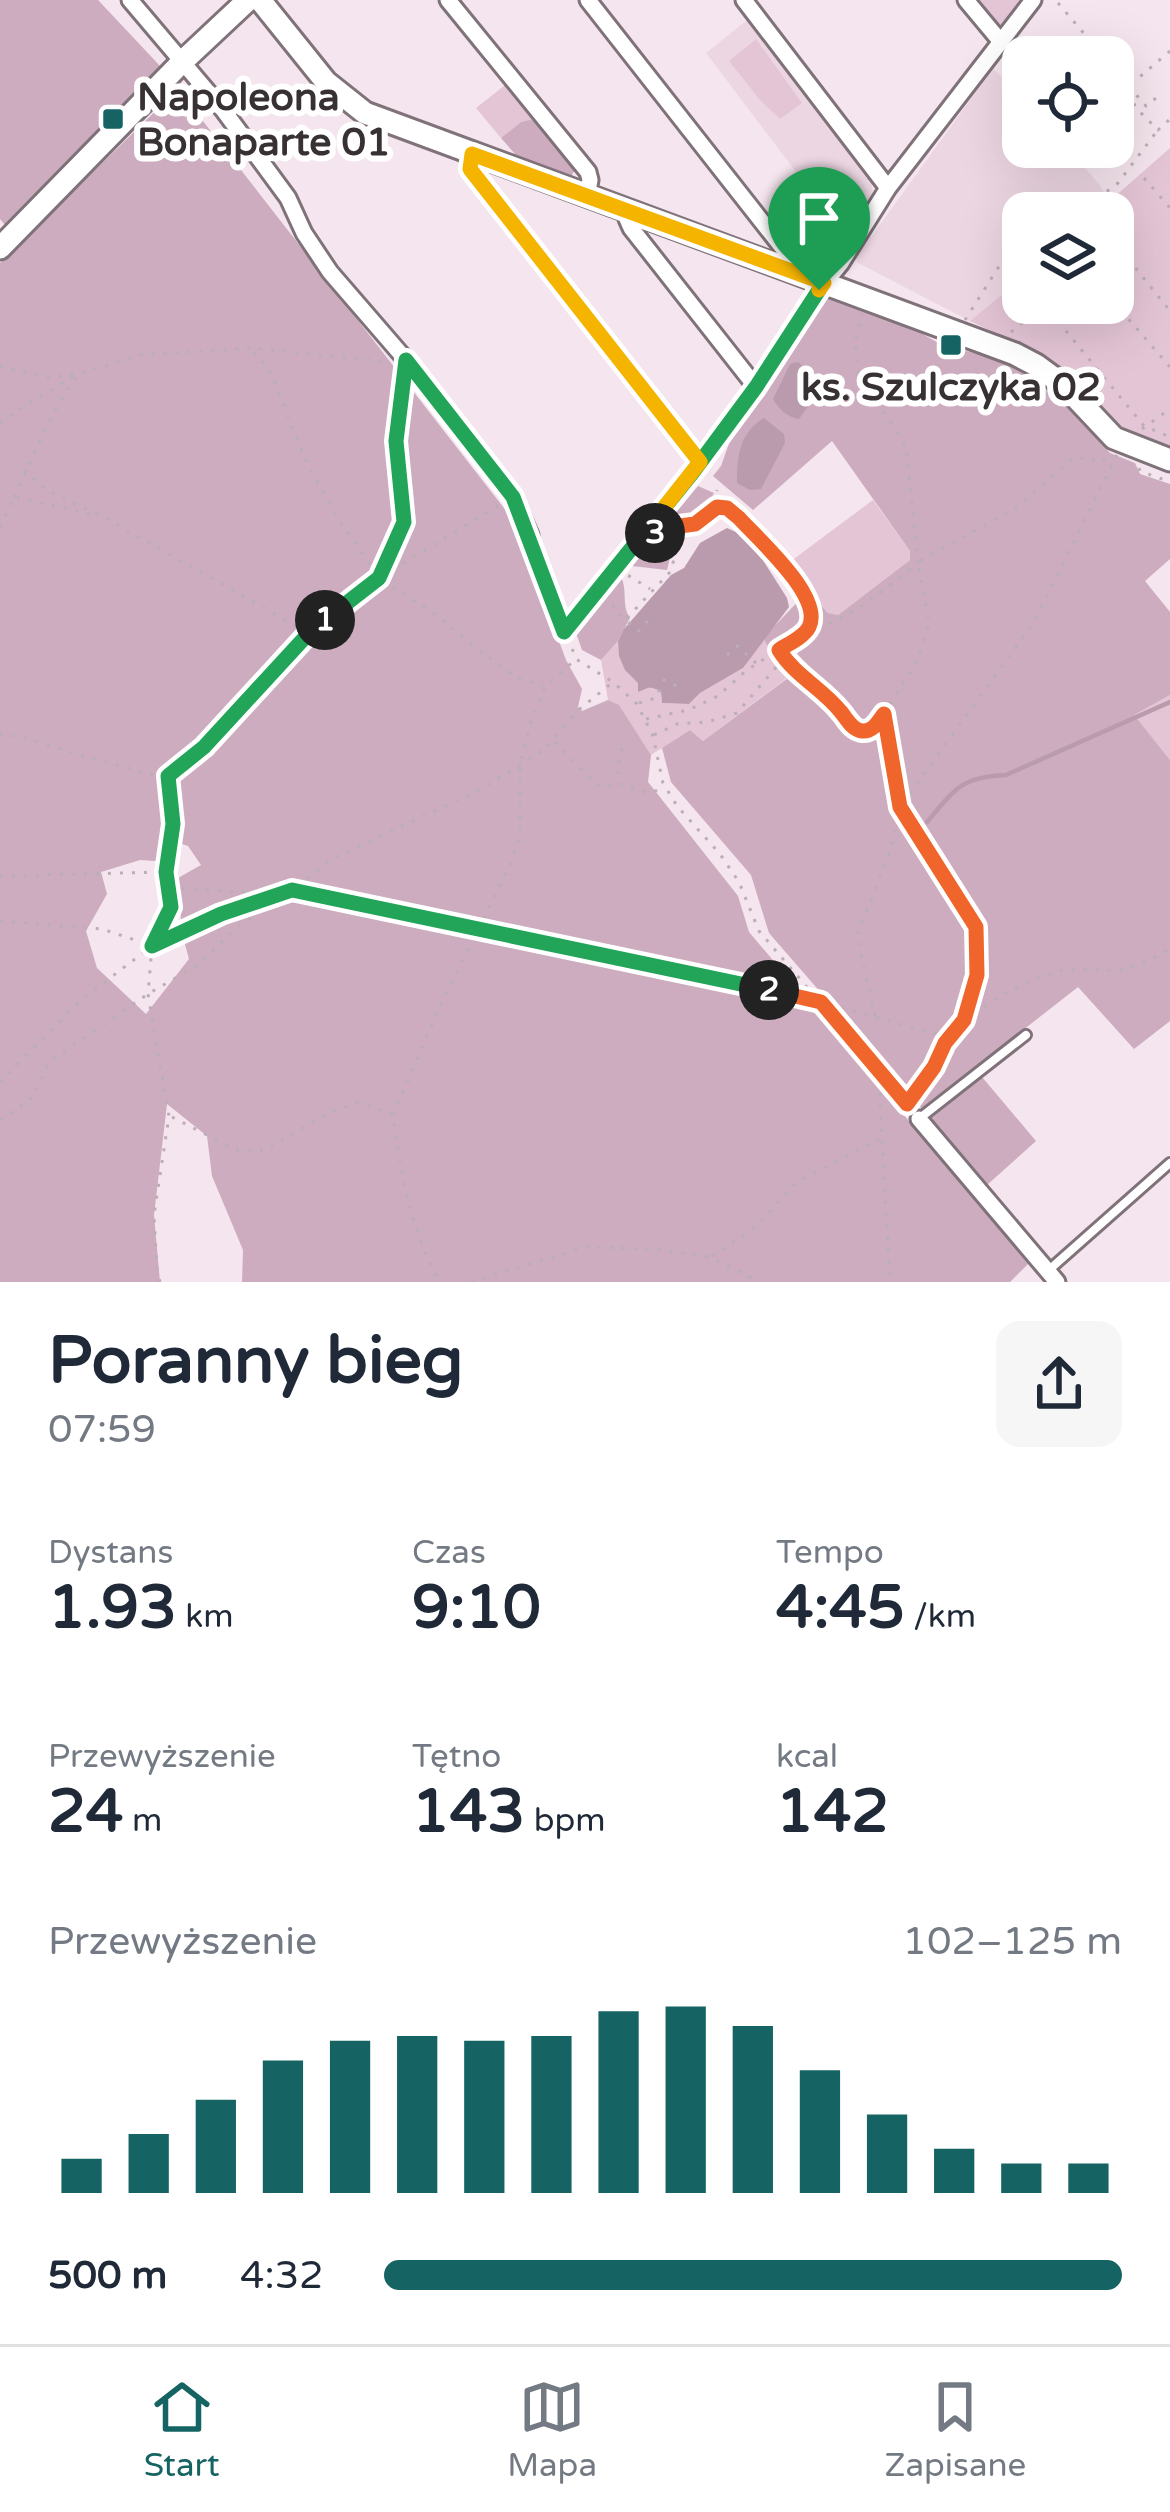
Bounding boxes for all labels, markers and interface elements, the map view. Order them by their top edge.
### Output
map controls [1002,36,1134,324]
button: locate [1002,36,1134,168]
place label: Napoleona Bonaparte 01 [137,74,391,166]
marker: Napoleona Bonaparte 01 [100,106,126,132]
pin [768,167,870,290]
icon: arrive [786,185,852,251]
button: layers [1002,192,1134,324]
marker: ks. Szulczyka 02 [938,332,964,358]
place label: ks. Szulczyka 02 [801,364,1101,411]
pin: 3 [625,503,685,563]
text: 3 [645,513,665,552]
pin: 1 [295,590,355,650]
text: 1 [315,600,335,639]
pin: 2 [739,960,799,1020]
text: 2 [759,970,779,1009]
text: Poranny bieg [48,1321,463,1401]
button: share [996,1321,1122,1447]
text: 07:59 [48,1406,156,1453]
text: Dystans [48,1533,173,1572]
text: Czas [412,1533,486,1572]
text: Tempo [776,1533,884,1572]
text: 1.93 [48,1572,177,1644]
text: 9:10 [412,1572,541,1644]
text: 4:45 [776,1572,905,1644]
text: km [177,1597,234,1636]
text: /km [905,1597,976,1636]
text: Przewyższenie [48,1737,276,1776]
text: Tętno [412,1737,501,1776]
text: kcal [776,1737,838,1776]
text: 24 [48,1776,123,1848]
text: 143 [412,1776,525,1848]
text: 142 [776,1776,889,1848]
text: m [123,1801,162,1840]
text: bpm [525,1801,606,1840]
text: Przewyższenie [48,1918,317,1965]
text: 102–125 m [902,1918,1122,1965]
text: 500 m [48,2252,167,2299]
text: 4:32 [240,2252,324,2299]
tab: Start [144,2374,220,2485]
tab: Mapa [507,2374,597,2485]
tab: Zapisane [884,2374,1026,2485]

